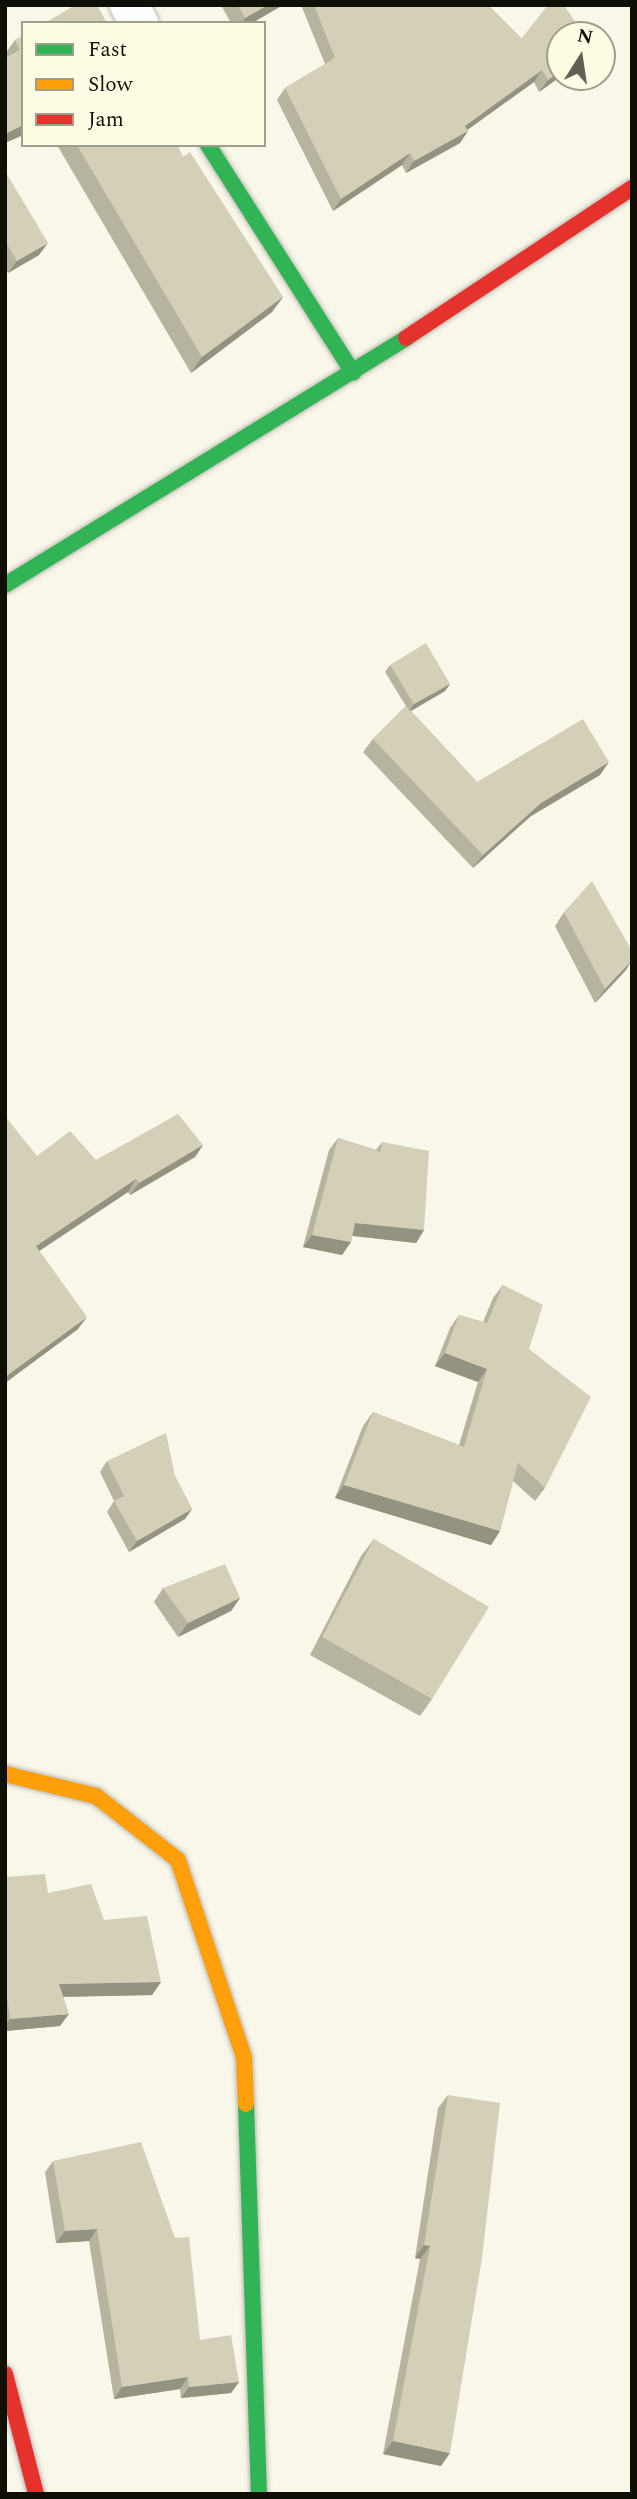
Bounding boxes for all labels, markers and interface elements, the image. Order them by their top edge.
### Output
legend [21,21,266,147]
north arrow [546,21,616,91]
text: N [574,21,596,53]
text: Fast [88,34,127,66]
text: Slow [88,69,132,101]
text: Jam [88,104,124,136]

